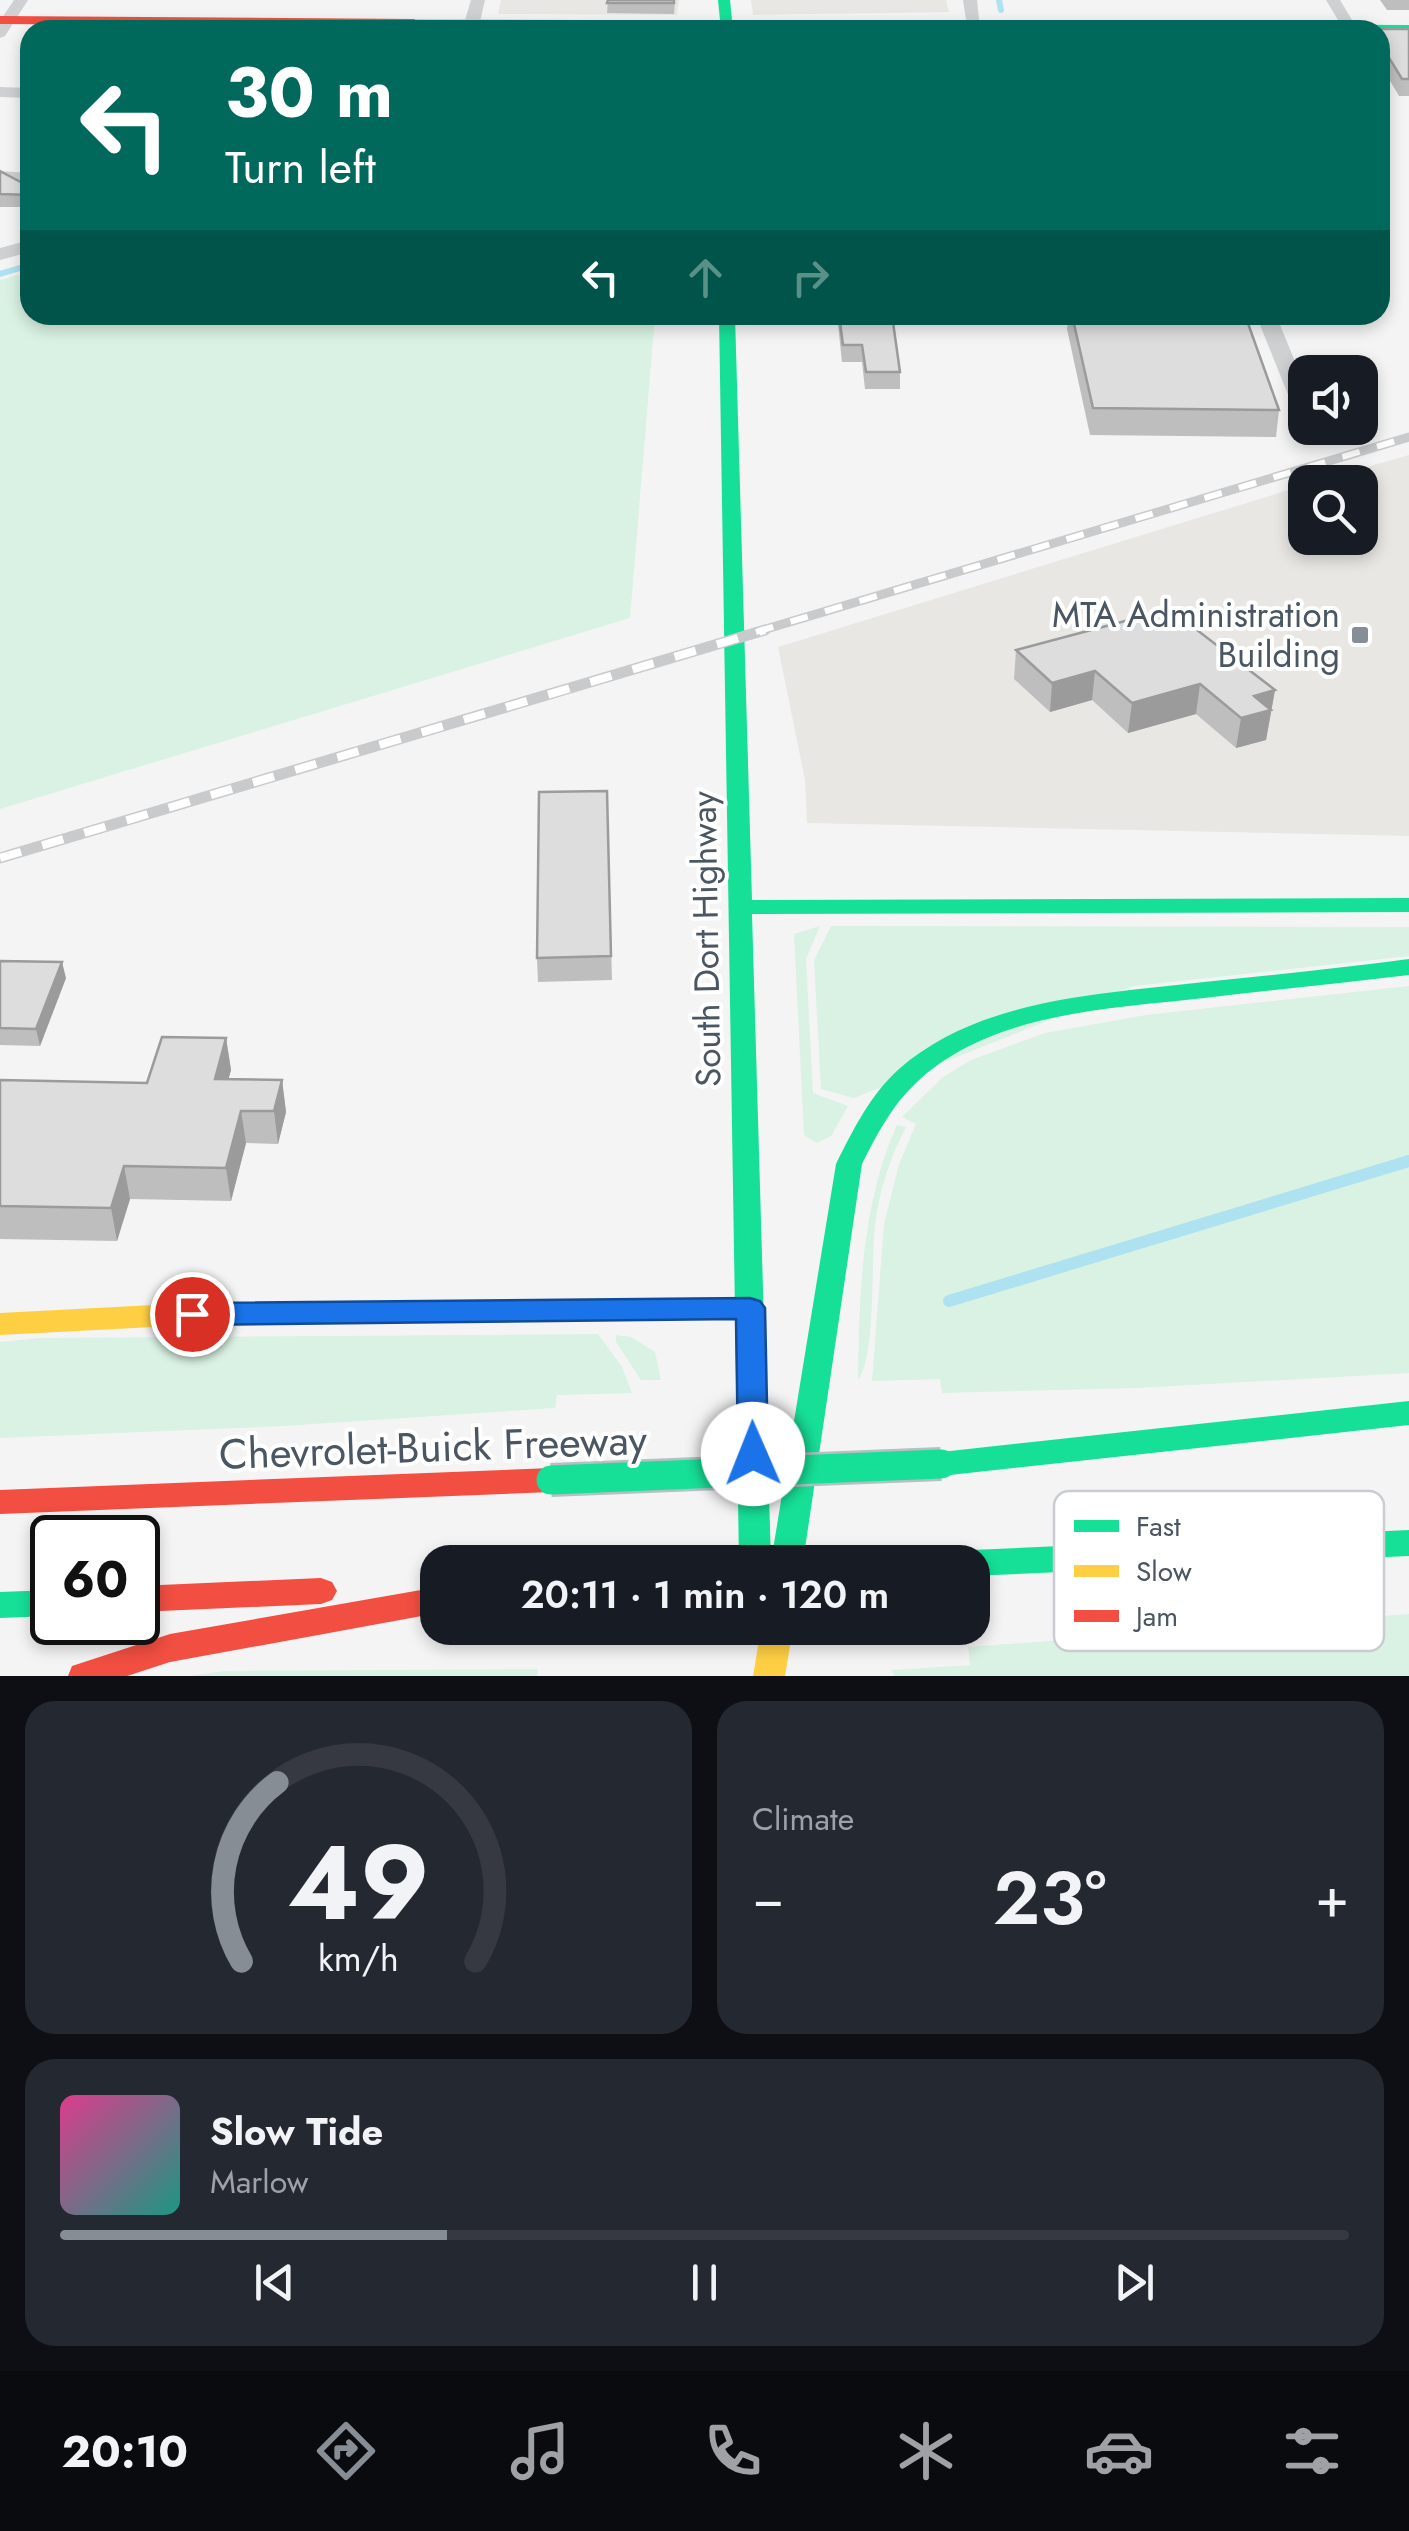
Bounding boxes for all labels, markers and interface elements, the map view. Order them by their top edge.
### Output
text: 30 m [225,42,393,143]
icon: left [60,60,190,190]
text: Turn left [225,135,376,200]
icon: left [573,250,628,305]
icon: ahead [678,250,733,305]
icon: right [783,250,838,305]
map controls [1288,355,1378,555]
button: sound [1288,355,1378,445]
button: search [1288,465,1378,555]
place label: MTA Administration Building [1052,590,1340,680]
marker: MTA Administration Building [1349,624,1371,646]
street label: South Dort Highway [678,790,734,1087]
pin [150,1272,235,1357]
icon: arrive [165,1287,220,1342]
position arrow [701,1402,805,1506]
street label: Chevrolet-Buick Freeway [218,1409,649,1485]
legend [1054,1491,1384,1651]
text: Fast [1136,1506,1181,1547]
speed limit sign: 60 [30,1515,160,1645]
text: Slow [1136,1551,1192,1592]
text: 20:11 · 1 min · 120 m [521,1567,889,1622]
text: Jam [1132,1596,1178,1637]
text: Climate [752,1796,854,1842]
text: 49 [287,1808,430,1958]
text: 23° [993,1844,1107,1952]
text: − [752,1858,784,1938]
text: + [1315,1858,1349,1938]
text: km/h [318,1933,399,1984]
text: Slow Tide [210,2104,383,2159]
text: Marlow [210,2159,308,2205]
icon: previous [247,2255,302,2310]
icon: pause [677,2255,732,2310]
icon: next [1107,2255,1162,2310]
icon: directions [311,2416,381,2486]
icon: music [505,2416,575,2486]
icon: phone [698,2416,768,2486]
icon: climate [891,2416,961,2486]
icon: car [1084,2416,1154,2486]
icon: filters [1277,2416,1347,2486]
text: 20:10 [62,2419,188,2484]

